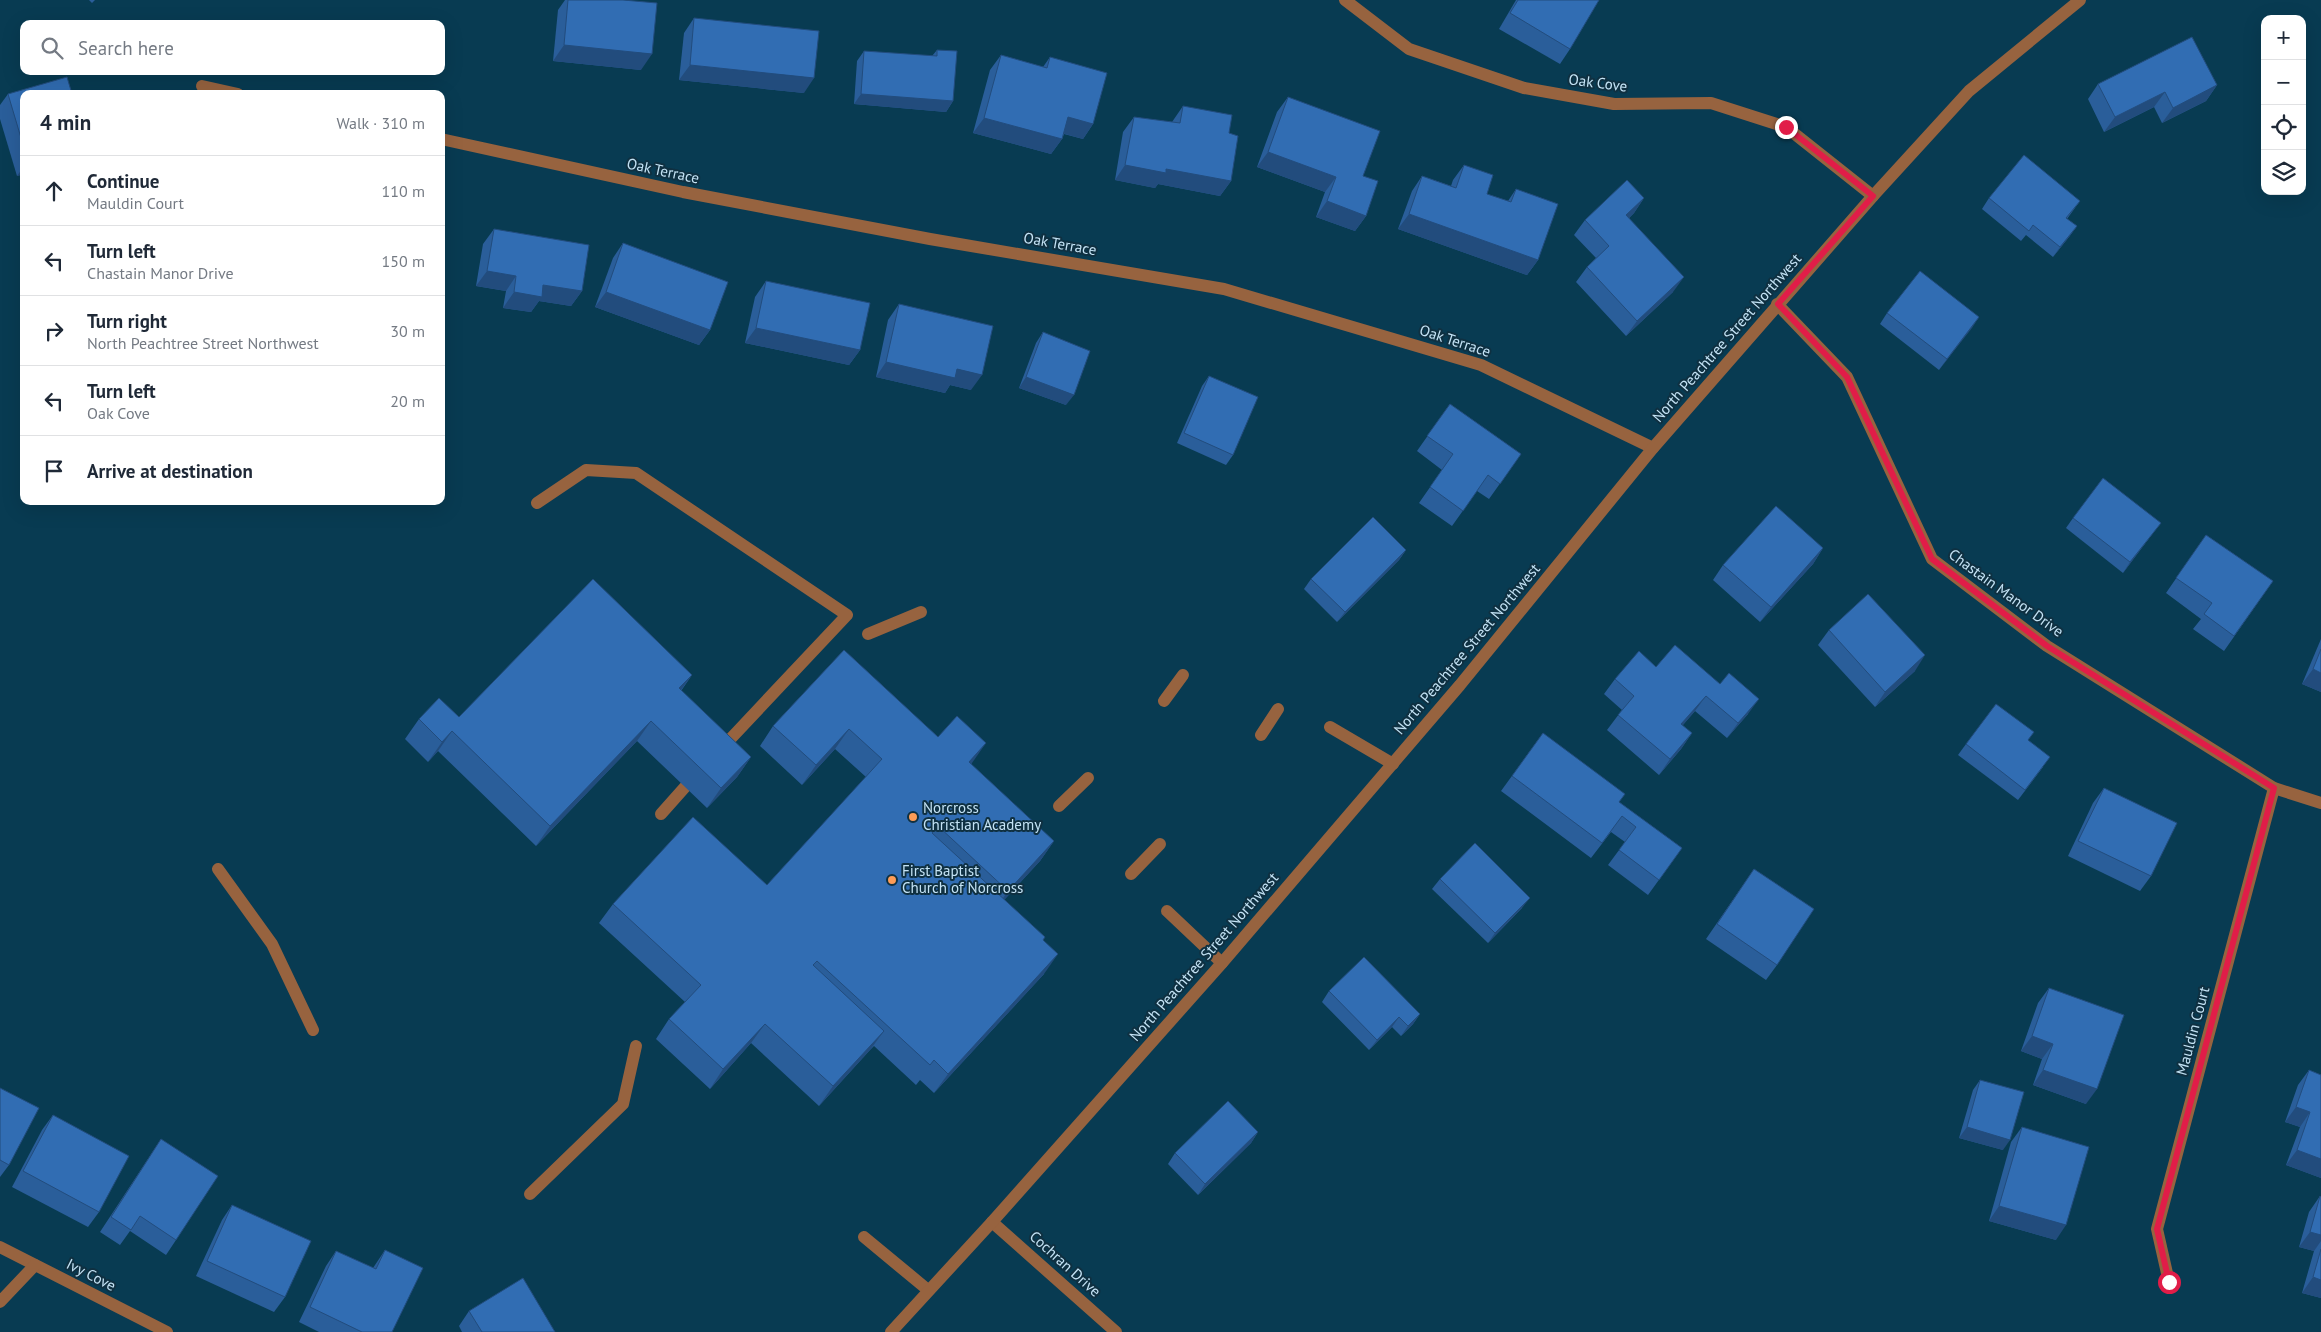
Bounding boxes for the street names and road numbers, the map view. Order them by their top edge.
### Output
street label: Oak Cove [1568,69,1629,96]
street label: Oak Terrace [625,154,701,187]
street label: Oak Terrace [1022,228,1098,259]
street label: North Peachtree Street Northwest [1648,249,1805,426]
street label: Oak Terrace [1417,320,1493,361]
street label: Chastain Manor Drive [1945,544,2068,641]
street label: North Peachtree Street Northwest [1390,559,1544,738]
street label: North Peachtree Street Northwest [1125,868,1282,1045]
street label: Mauldin Court [2172,985,2213,1077]
street label: Cochran Drive [1026,1227,1105,1301]
street label: Ivy Cove [63,1254,119,1295]

